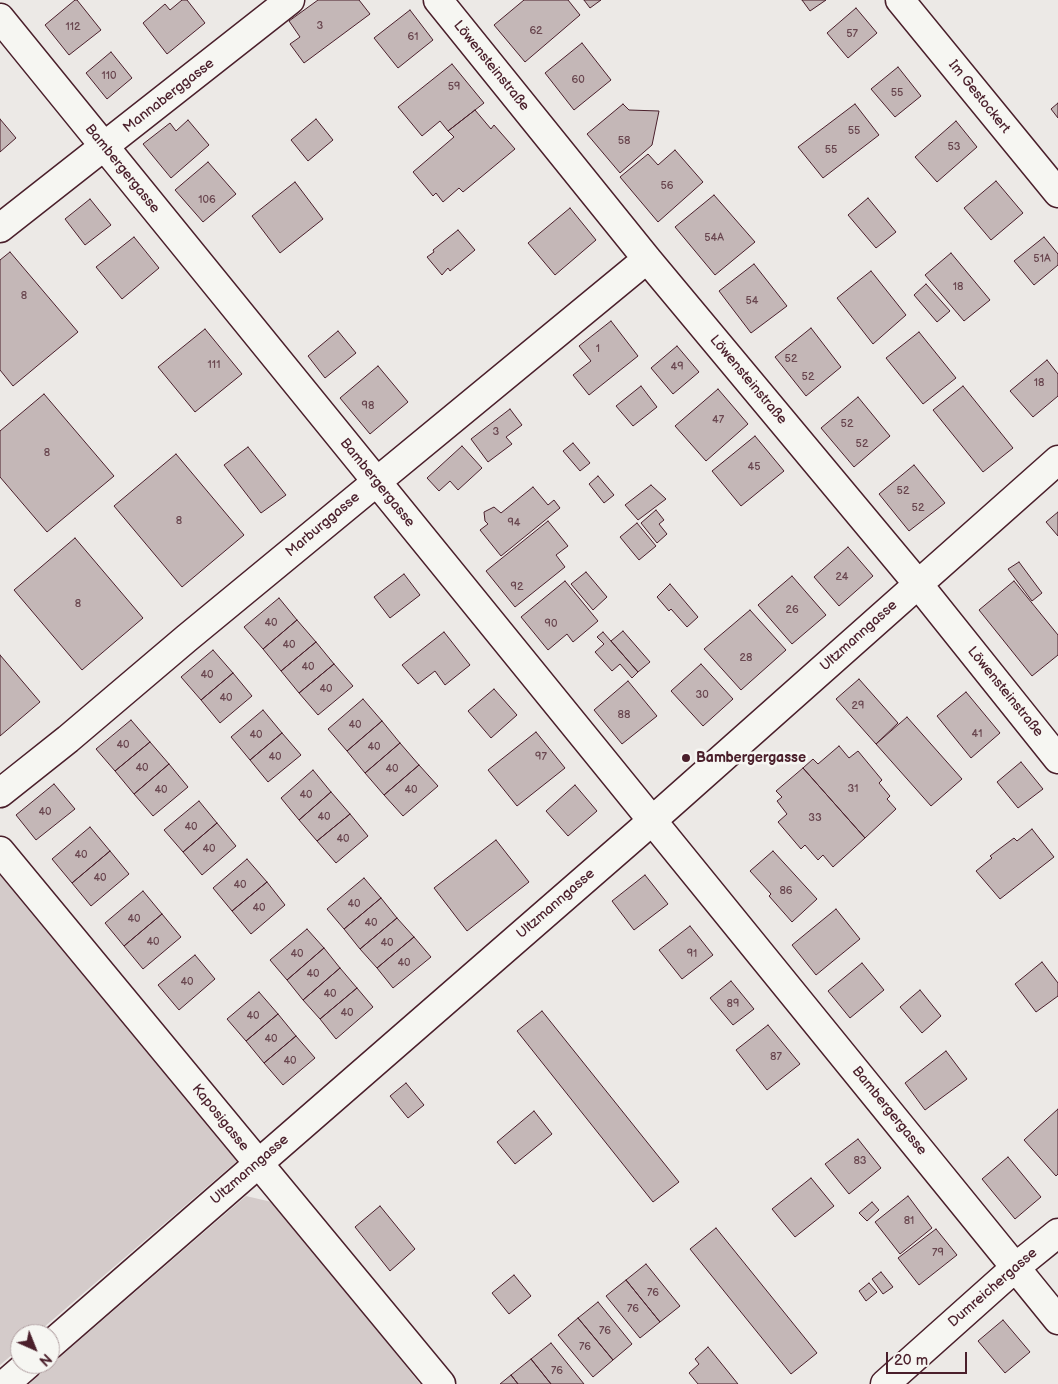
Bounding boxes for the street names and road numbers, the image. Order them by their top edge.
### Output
street label: Löwensteinstraße [449,17,533,115]
street label: Mannaberggasse [120,55,218,137]
street label: Im Gestockert [944,57,1014,137]
street label: Bambergergasse [81,121,163,217]
street label: Löwensteinstraße [706,332,790,428]
street label: Bambergergasse [336,435,418,531]
street label: Marburggasse [282,489,364,561]
street label: Ultzmanngasse [817,597,901,675]
street label: Löwensteinstraße [963,643,1047,741]
street label: Ultzmanngasse [514,866,598,942]
street label: Bambergergasse [848,1063,930,1159]
street label: Kaposigasse [188,1081,252,1155]
street label: Ultzmanngasse [208,1132,292,1208]
street label: Dumreichergasse [945,1245,1041,1331]

